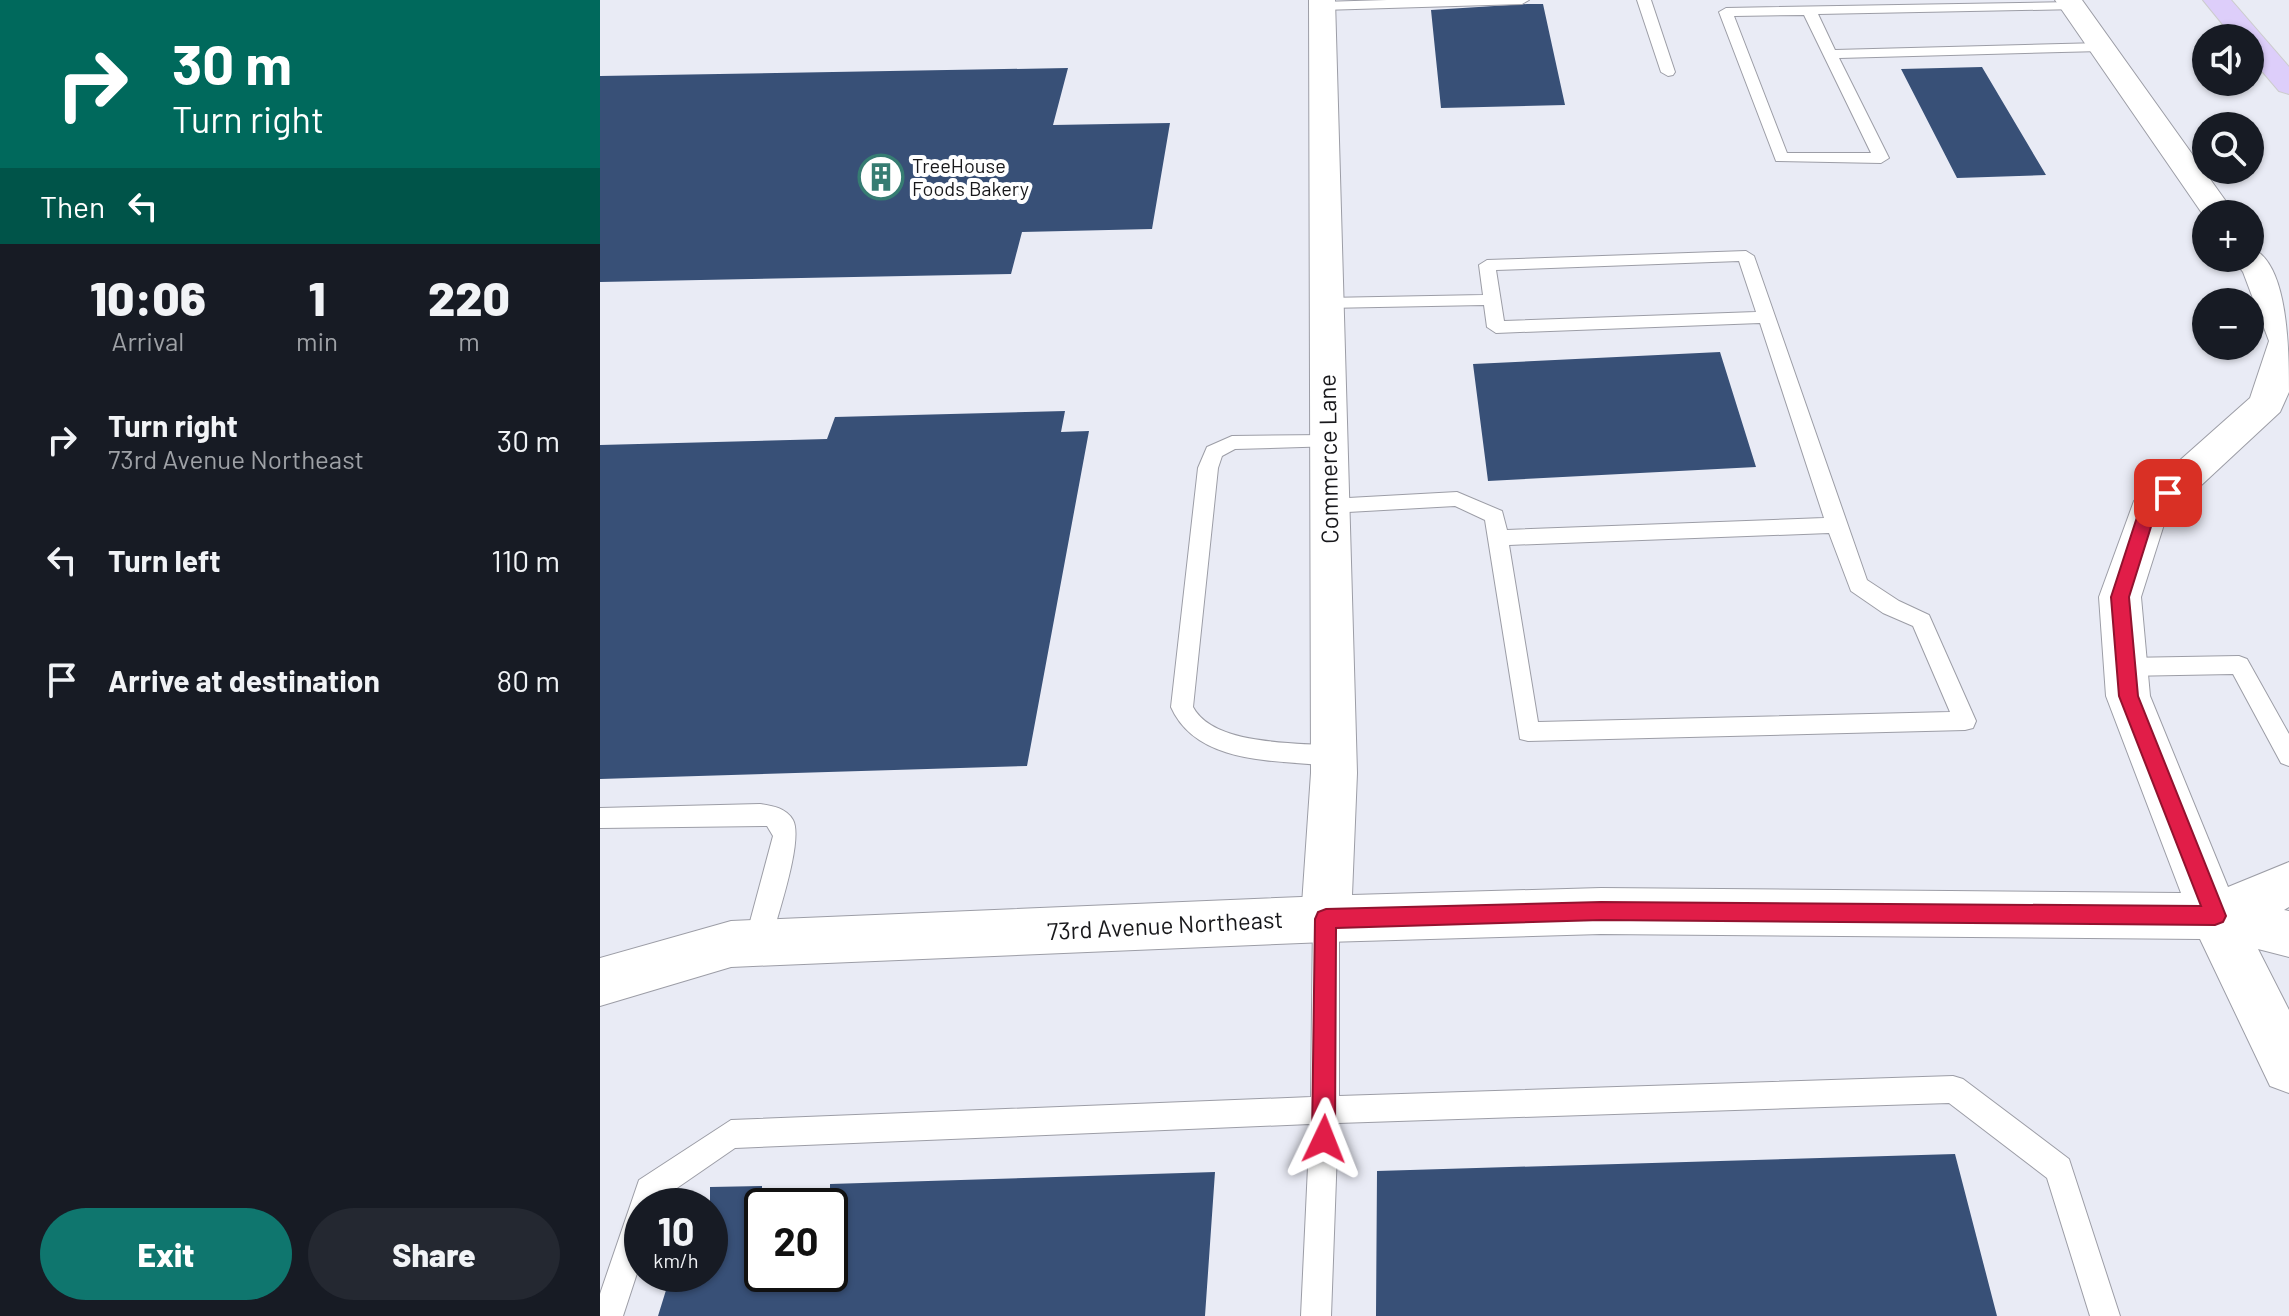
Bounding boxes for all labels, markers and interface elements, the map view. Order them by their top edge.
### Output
map controls [2192,24,2264,360]
button: sound [2192,24,2264,96]
text: 30 m [172,29,292,96]
icon: right [40,32,144,136]
text: Turn right [172,97,324,140]
button: search [2192,112,2264,184]
building icon: TreeHouse Foods Bakery [857,153,905,201]
place label: TreeHouse Foods Bakery [912,153,1029,200]
icon: left [121,184,165,228]
text: Then [40,188,105,224]
button: + [2192,200,2264,272]
text: 10:06 [90,268,206,326]
text: 1 [308,268,325,326]
text: 220 [428,268,510,326]
button: − [2192,288,2264,360]
text: Arrival [112,325,184,356]
text: min [296,325,338,356]
text: m [458,325,480,356]
street label: Commerce Lane [1312,374,1343,544]
text: Turn right [108,407,238,443]
icon: right [40,418,84,462]
text: 30 m [497,422,560,458]
text: 73rd Avenue Northeast [108,443,364,474]
pin [2134,459,2202,527]
icon: arrive [2146,471,2190,515]
icon: left [40,538,84,582]
text: Turn left [108,542,221,578]
text: 110 m [491,542,560,578]
icon: arrive [40,658,84,702]
text: Arrive at destination [108,662,380,698]
text: 80 m [497,662,560,698]
street label: 73rd Avenue Northeast [1046,904,1284,945]
position arrow [1282,1097,1366,1181]
speed limit sign: 20 [744,1188,848,1292]
text: 10 [658,1206,694,1254]
button: Exit [40,1208,292,1300]
button: Share [308,1208,560,1300]
text: km/h [653,1248,699,1272]

